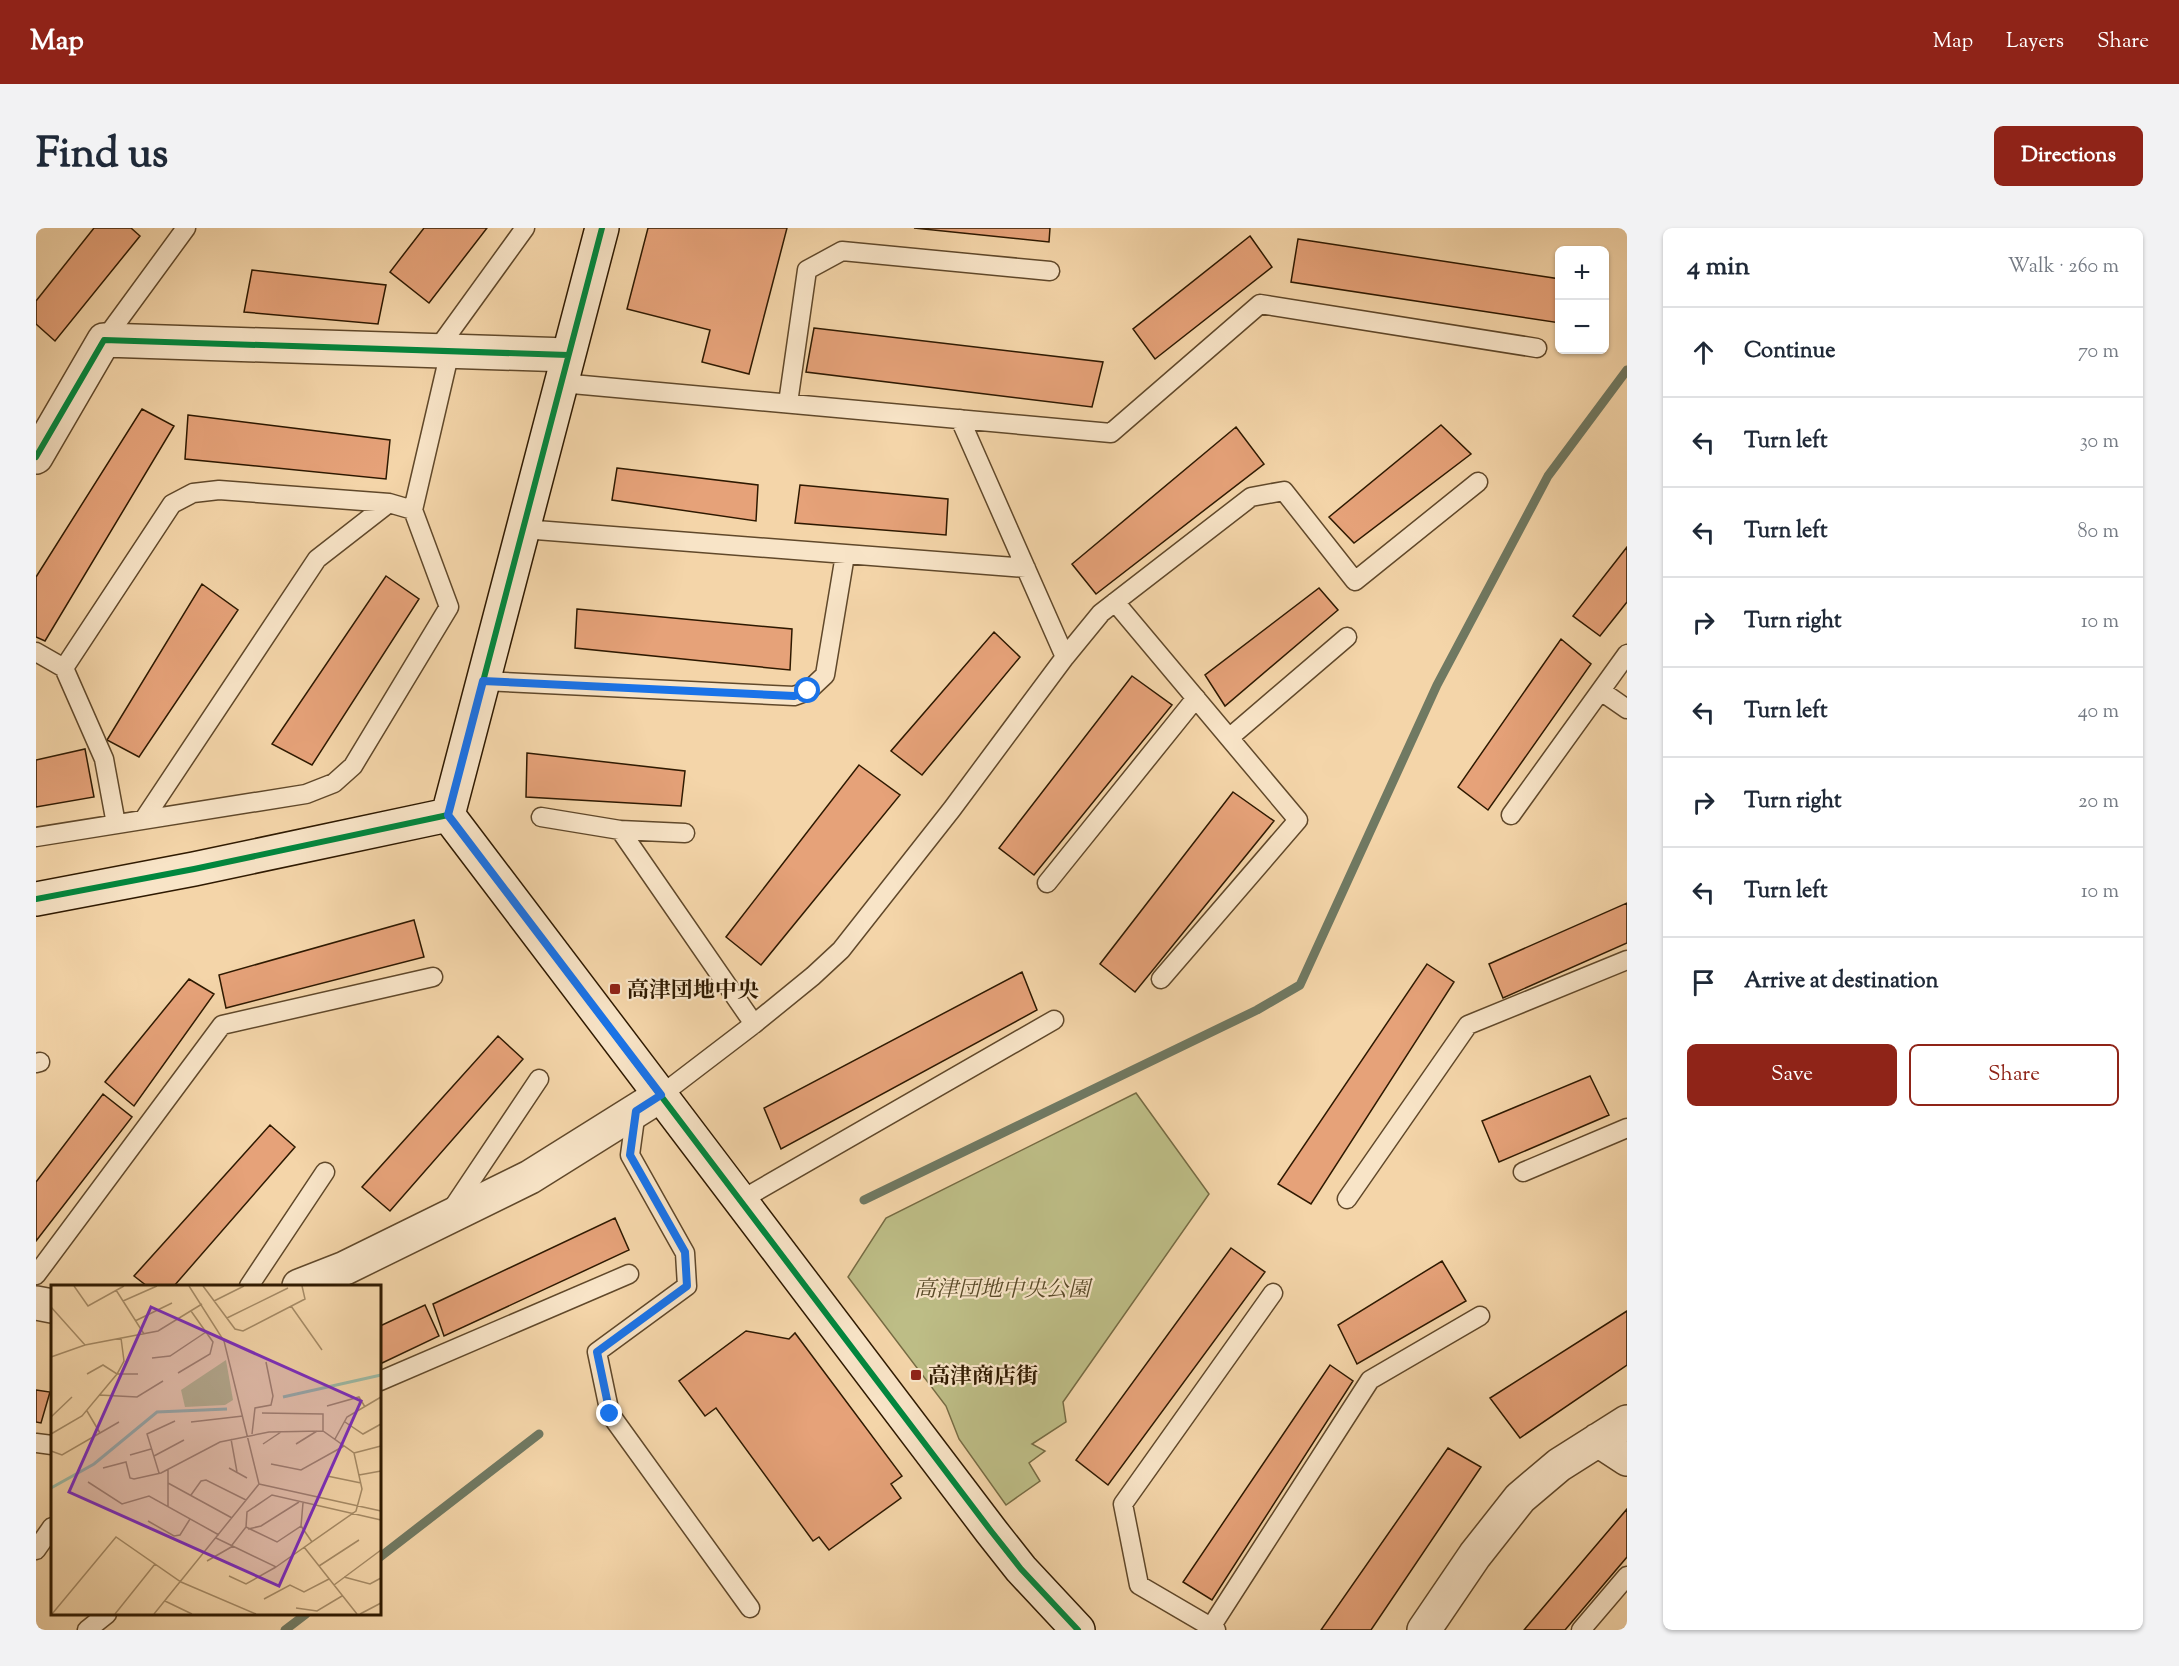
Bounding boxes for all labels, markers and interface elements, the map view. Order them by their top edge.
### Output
text: Map [30,22,84,62]
text: Map [1933,27,1973,57]
text: Layers [2006,27,2064,57]
text: Share [2097,27,2149,57]
text: Find us [36,126,168,186]
button: Directions [1994,126,2143,186]
map controls [1555,246,1609,354]
button: + [1555,246,1609,300]
text: 4 min [1687,249,1750,286]
text: Walk · 260 m [2008,253,2119,282]
button: − [1555,300,1609,354]
icon: ahead [1687,336,1720,369]
text: Continue [1744,336,1835,368]
text: 70 m [2078,338,2119,367]
icon: left [1687,426,1720,459]
text: Turn left [1744,426,1827,458]
text: 30 m [2080,428,2119,457]
icon: left [1687,516,1720,549]
text: Turn left [1744,516,1827,548]
text: 80 m [2078,518,2119,547]
icon: right [1687,606,1720,639]
text: Turn right [1744,606,1841,638]
text: 10 m [2081,608,2119,637]
route start [794,677,820,703]
icon: left [1687,696,1720,729]
text: Turn left [1744,696,1827,728]
text: 40 m [2078,698,2119,727]
icon: right [1687,786,1720,819]
text: Turn right [1744,786,1841,818]
text: 20 m [2078,788,2119,817]
icon: left [1687,876,1720,909]
text: Turn left [1744,876,1827,908]
text: 10 m [2081,878,2119,907]
icon: arrive [1687,966,1720,999]
text: Arrive at destination [1744,966,1939,998]
place label: 高津団地中央 [627,976,759,1008]
marker: 高津団地中央 [608,982,622,996]
button: Save [1687,1044,1897,1106]
button: Share [1909,1044,2119,1106]
park label: 高津団地中央公園 [914,1275,1093,1307]
inset map [51,1285,381,1615]
place label: 高津商店街 [928,1362,1038,1394]
marker: 高津商店街 [909,1368,923,1382]
route end [596,1400,622,1426]

